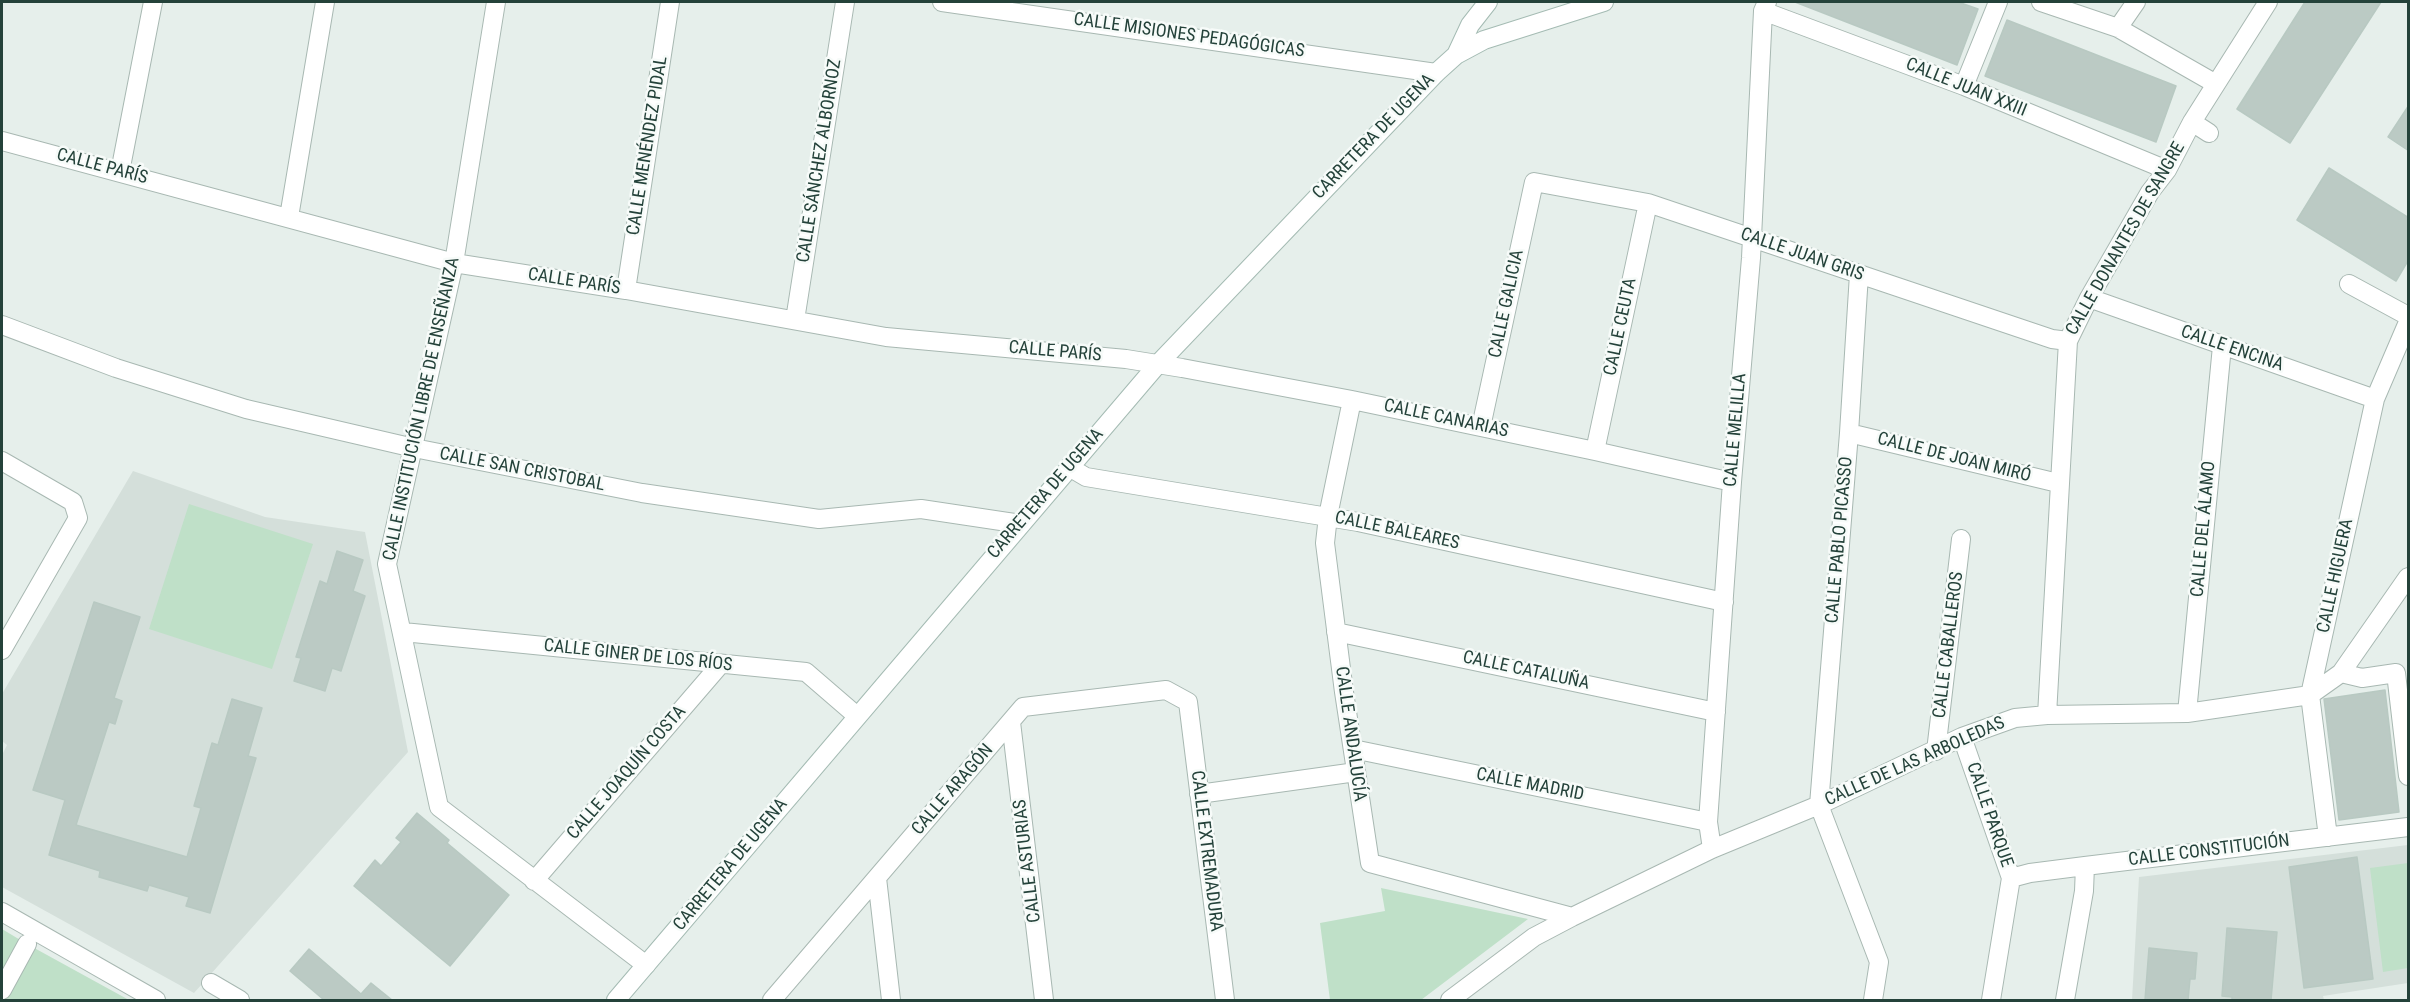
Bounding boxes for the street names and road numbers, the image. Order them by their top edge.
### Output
street label: CALLE MISIONES PEDAGÓGICAS [1072,9,1306,63]
street label: CALLE JUAN XXIII [1902,54,2030,122]
street label: CALLE MENÉNDEZ PIDAL [623,55,673,237]
street label: CALLE SÁNCHEZ ALBORNOZ [793,58,847,264]
street label: CARRETERA DE UGENA [1309,70,1439,204]
street label: CALLE DONANTES DE SANGRE [2062,139,2190,339]
street label: CALLE PARÍS [54,144,150,190]
street label: CALLE JUAN GRIS [1737,224,1867,286]
street label: CALLE GALICIA [1485,248,1529,360]
street label: CALLE INSTITUCIÓN LIBRE DE ENSEÑANZA [379,255,465,563]
street label: CALLE PARÍS [526,264,622,300]
street label: CALLE CEUTA [1600,276,1642,378]
street label: CALLE ENCINA [2178,321,2286,377]
street label: CALLE PARÍS [1008,337,1102,367]
street label: CALLE MELILLA [1720,372,1752,488]
street label: CALLE CANARIAS [1382,395,1510,443]
street label: CARRETERA DE UGENA [983,424,1109,564]
street label: CALLE DE JOAN MIRÓ [1875,428,2033,488]
street label: CALLE SAN CRISTOBAL [437,443,607,497]
street label: CALLE PABLO PICASSO [1822,456,1858,624]
street label: CALLE DEL ÁLAMO [2187,460,2221,598]
street label: CALLE BALEARES [1333,507,1461,555]
street label: CALLE HIGUERA [2313,517,2359,635]
street label: CALLE CABALLEROS [1929,571,1969,719]
street label: CALLE GINER DE LOS RÍOS [543,635,733,677]
street label: CALLE CATALUÑA [1461,647,1591,695]
street label: CALLE ANDALUCÍA [1330,665,1370,803]
street label: CALLE JOAQUÍN COSTA [563,702,691,844]
street label: CALLE DE LAS ARBOLEDAS [1822,713,2008,811]
street label: CALLE ARAGÓN [908,740,998,840]
street label: CALLE PARQUE [1961,760,2017,870]
street label: CALLE MADRID [1474,764,1586,806]
street label: CALLE EXTREMADURA [1185,769,1227,933]
street label: CARRETERA DE UGENA [669,795,793,935]
street label: CALLE ASTURIAS [1010,798,1046,924]
street label: CALLE CONSTITUCIÓN [2127,830,2291,872]

